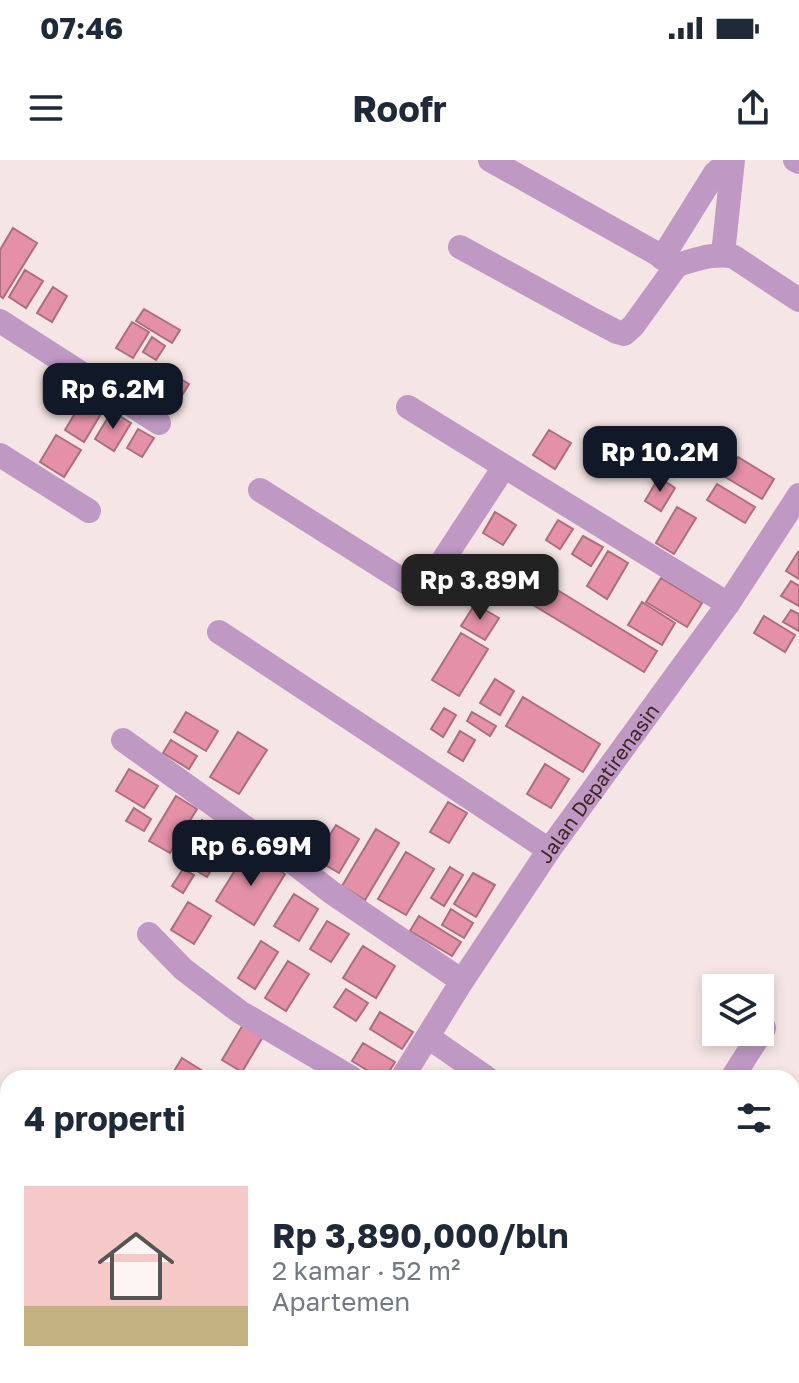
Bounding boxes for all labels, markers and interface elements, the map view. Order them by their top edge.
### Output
text: 07:46 [40,10,123,46]
icon: menu [24,86,68,130]
icon: share [731,86,775,130]
text: Roofr [352,87,447,130]
pin: Rp 6.2M [39,363,187,431]
text: Rp 6.2M [61,373,165,404]
pin: Rp 10.2M [577,426,743,494]
text: Rp 10.2M [601,436,719,467]
pin: Rp 3.89M [397,554,563,622]
text: Rp 3.89M [419,564,541,595]
street label: Jalan Depatirenasin [532,699,664,867]
pin: Rp 6.69M [168,820,334,888]
text: Rp 6.69M [190,830,312,861]
map controls [702,974,774,1046]
button: layers [702,974,774,1046]
icon: filters [732,1096,776,1140]
text: 4 properti [24,1098,186,1138]
text: Rp 3,890,000/bln [272,1215,568,1255]
icon: home [88,1218,184,1314]
text: 2 kamar · 52 m² [272,1255,460,1286]
text: Apartemen [272,1286,410,1317]

